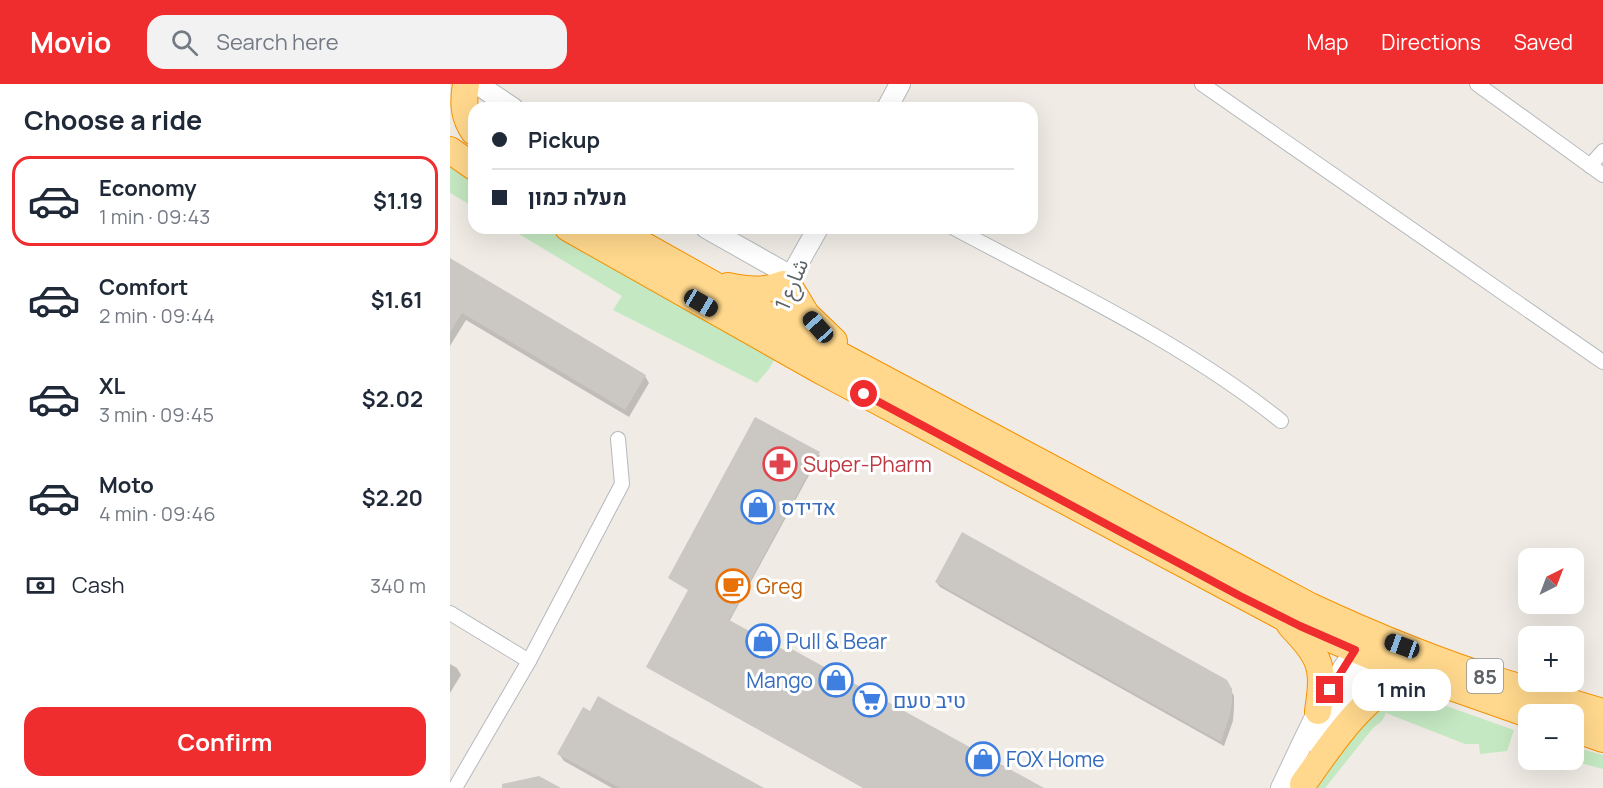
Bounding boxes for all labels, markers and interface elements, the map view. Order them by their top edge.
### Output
search box [147,15,567,69]
text: Movio [30,23,111,61]
icon: search [168,26,201,59]
text: Search here [216,27,339,57]
text: Map [1307,28,1348,56]
text: Directions [1381,28,1481,56]
text: Saved [1514,28,1573,56]
text: Choose a ride [24,101,202,138]
text: Pickup [528,125,600,155]
text: Economy [99,173,197,203]
icon: car [27,174,81,228]
text: מעלה כמון [528,182,627,212]
text: $1.19 [373,186,423,216]
text: 1 min · 09:43 [99,203,210,230]
street label: شارع 1 [768,254,816,315]
text: Comfort [99,272,188,302]
icon: car [27,273,81,327]
text: $1.61 [371,285,423,315]
car [681,286,721,320]
text: 2 min · 09:44 [99,302,215,329]
car [799,308,837,346]
text: XL [99,371,125,401]
icon: car [27,372,81,426]
route start [850,380,877,407]
text: $2.02 [362,384,423,414]
text: 3 min · 09:45 [99,401,214,428]
pharmacy icon: Super-Pharm [762,446,798,482]
place label: Super-Pharm [803,450,932,478]
text: Moto [99,470,154,500]
icon: car [27,471,81,525]
text: $2.20 [362,483,423,513]
shop icon: אדידס [740,489,776,525]
place label: אדידס [781,493,836,521]
text: 4 min · 09:46 [99,500,216,527]
north arrow [1518,548,1584,614]
map controls [1518,548,1584,770]
cafe icon: Greg [715,568,751,604]
icon: cash [24,569,57,602]
text: Cash [72,570,125,600]
text: 340 m [370,572,426,599]
place label: Greg [756,572,803,600]
shop icon: Pull & Bear [745,623,781,659]
button: + [1518,626,1584,692]
place label: Pull & Bear [786,627,888,655]
car [1382,631,1422,661]
road number: 85 [1467,659,1503,693]
shop icon: Mango [818,662,854,698]
place label: Mango [746,666,813,694]
callout: 1 min [1351,669,1450,711]
route end [1316,676,1343,703]
text: 1 min [1377,676,1426,703]
supermarket icon: טיב טעם [852,682,888,718]
place label: טיב טעם [893,686,966,714]
button: − [1518,704,1584,770]
button: Confirm [24,707,426,776]
shop icon: FOX Home [965,741,1001,777]
place label: FOX Home [1006,745,1104,773]

